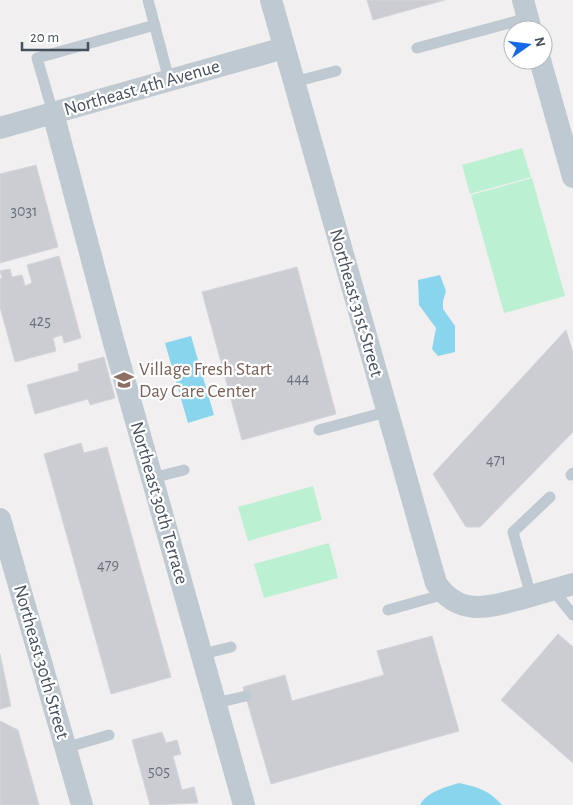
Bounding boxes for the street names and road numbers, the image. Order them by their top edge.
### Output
street label: Northeast 4th Avenue [62,57,222,119]
street label: Northeast 31st Street [326,227,386,379]
street label: Northeast 30th Terrace [127,420,191,586]
street label: Northeast 30th Street [10,583,72,741]

